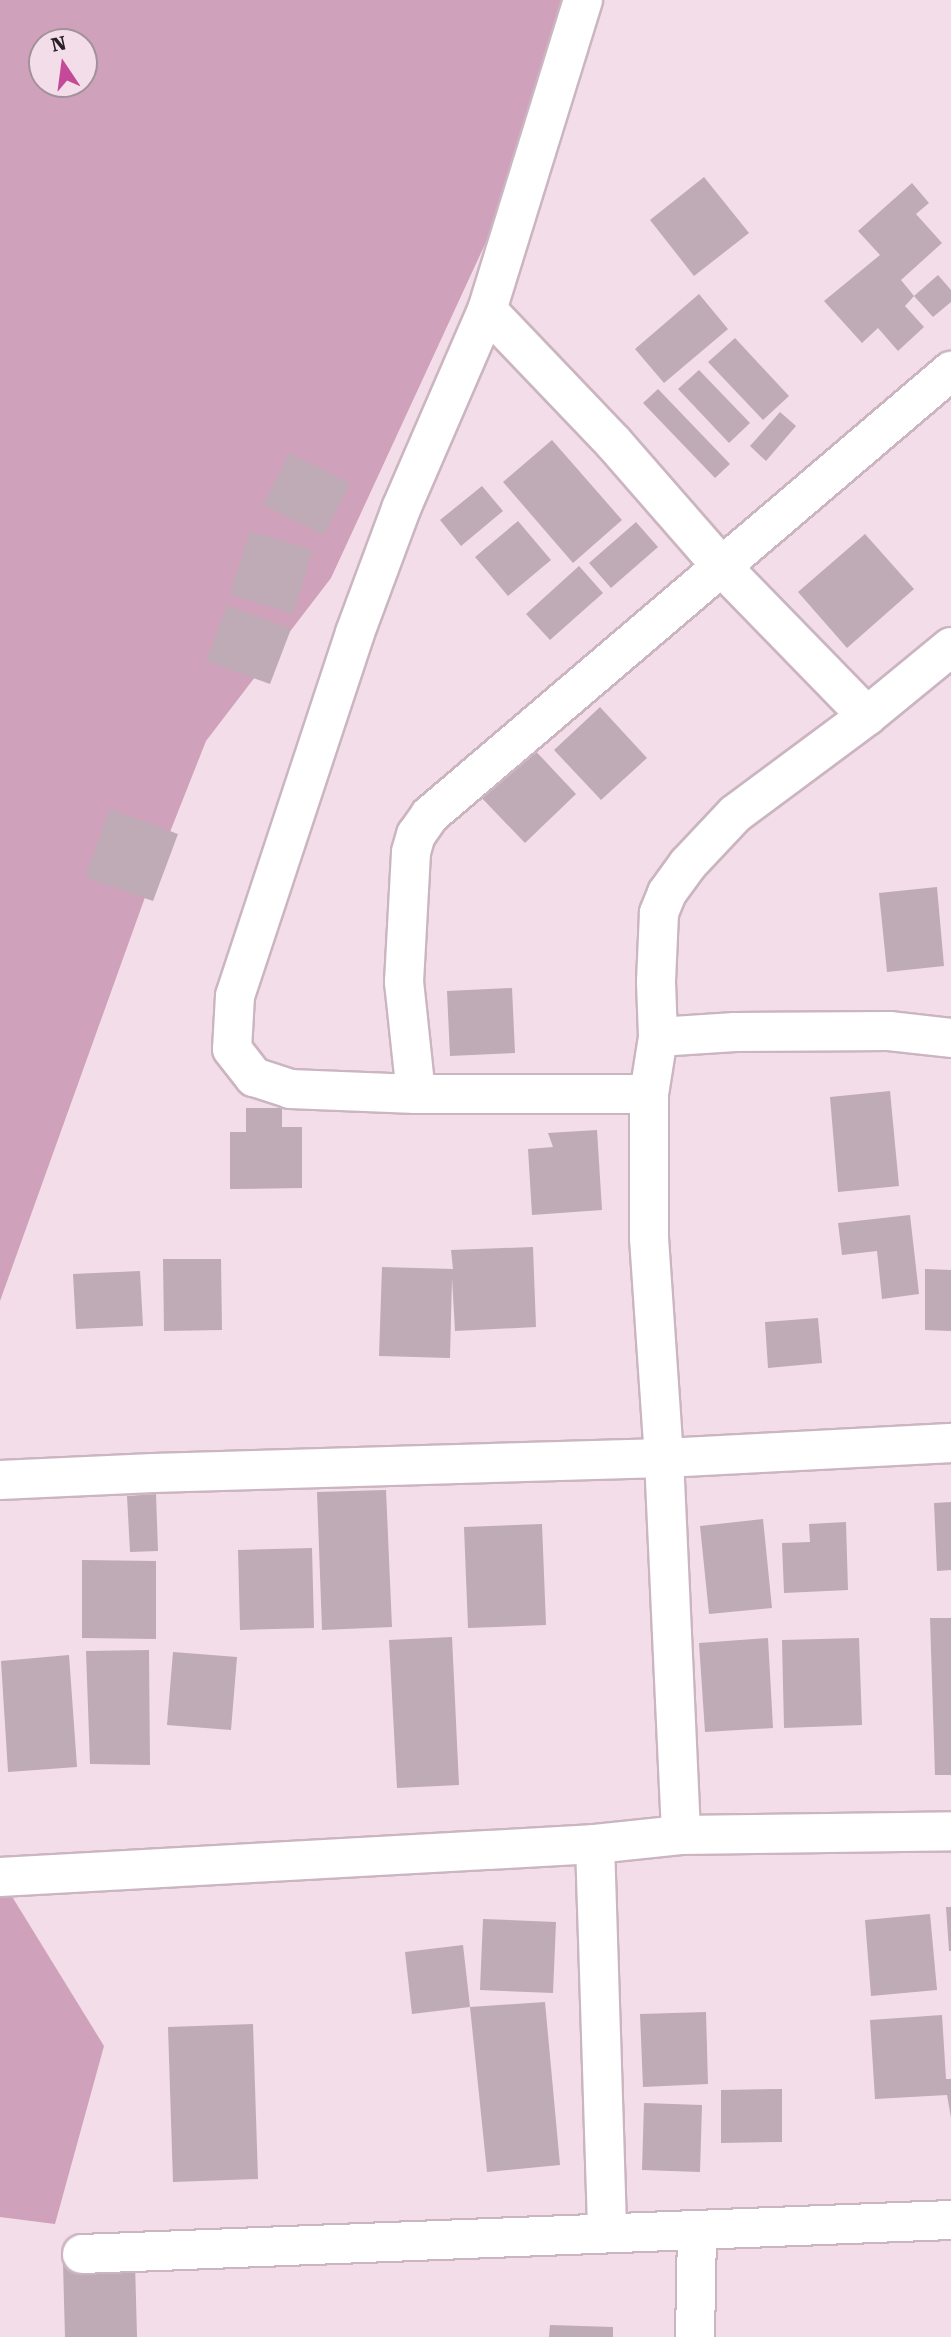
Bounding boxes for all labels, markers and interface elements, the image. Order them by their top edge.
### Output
north arrow [28,28,98,98]
text: N [49,31,68,57]

